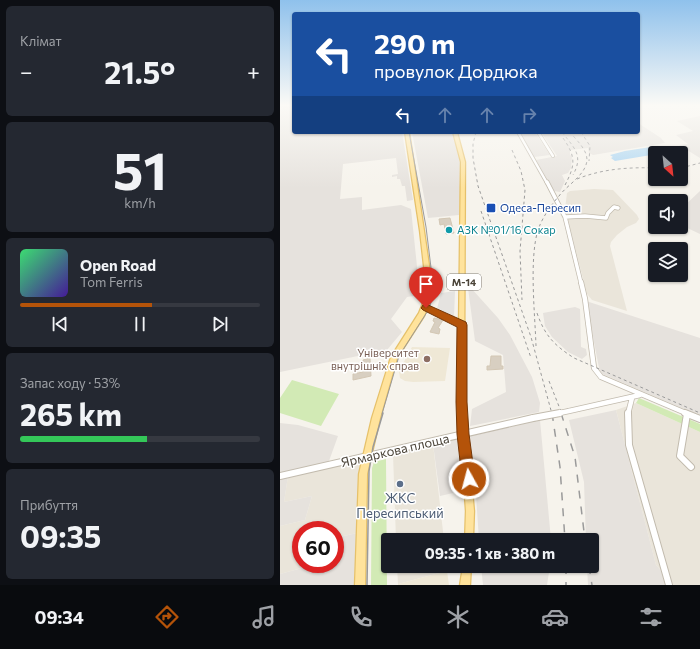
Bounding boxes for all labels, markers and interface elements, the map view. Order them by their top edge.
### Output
text: 290 m [374,26,455,60]
icon: left [308,28,360,80]
text: Клімат [20,33,62,49]
text: 21.5° [104,53,175,90]
text: − [20,58,33,85]
text: + [247,58,260,85]
text: провулок Дордюка [374,60,538,82]
icon: left [392,104,414,126]
icon: ahead [434,104,456,126]
icon: ahead [476,104,498,126]
icon: right [518,104,540,126]
text: 51 [113,137,167,201]
north arrow [648,146,688,186]
map controls [648,146,688,282]
button: sound [648,194,688,234]
text: km/h [124,195,156,211]
place label: Одеса-Пересип [500,201,581,214]
marker: Одеса-Пересип [485,202,497,214]
place label: АЗК №01/16 Сокар [457,223,556,236]
marker: АЗК №01/16 Сокар [444,225,454,235]
button: layers [648,242,688,282]
text: Open Road [80,256,156,274]
pin [409,267,443,308]
icon: arrive [415,273,437,295]
text: Tom Ferris [80,274,143,290]
road number: М-14 [447,274,481,290]
icon: previous [49,313,71,335]
icon: pause [129,313,151,335]
icon: next [209,313,231,335]
place label: Університет внутрішніх справ [331,346,419,372]
marker: Університет внутрішніх справ [422,354,432,364]
text: Запас ходу · 53% [20,375,120,391]
text: 265 km [20,395,122,432]
street label: Ярмаркова площа [339,430,451,470]
position arrow [448,458,490,500]
marker: ЖКС Пересипський [395,479,405,489]
place label: ЖКС Пересипський [356,490,444,521]
text: Прибуття [20,497,78,513]
text: 09:35 [20,517,101,554]
speed limit sign: 60 [292,521,344,573]
text: 09:35 · 1 хв · 380 m [425,544,555,562]
icon: directions [153,603,181,631]
icon: music [250,603,278,631]
icon: phone [347,603,375,631]
icon: climate [444,603,472,631]
icon: car [541,603,569,631]
icon: filters [637,603,665,631]
text: 09:34 [34,606,84,628]

